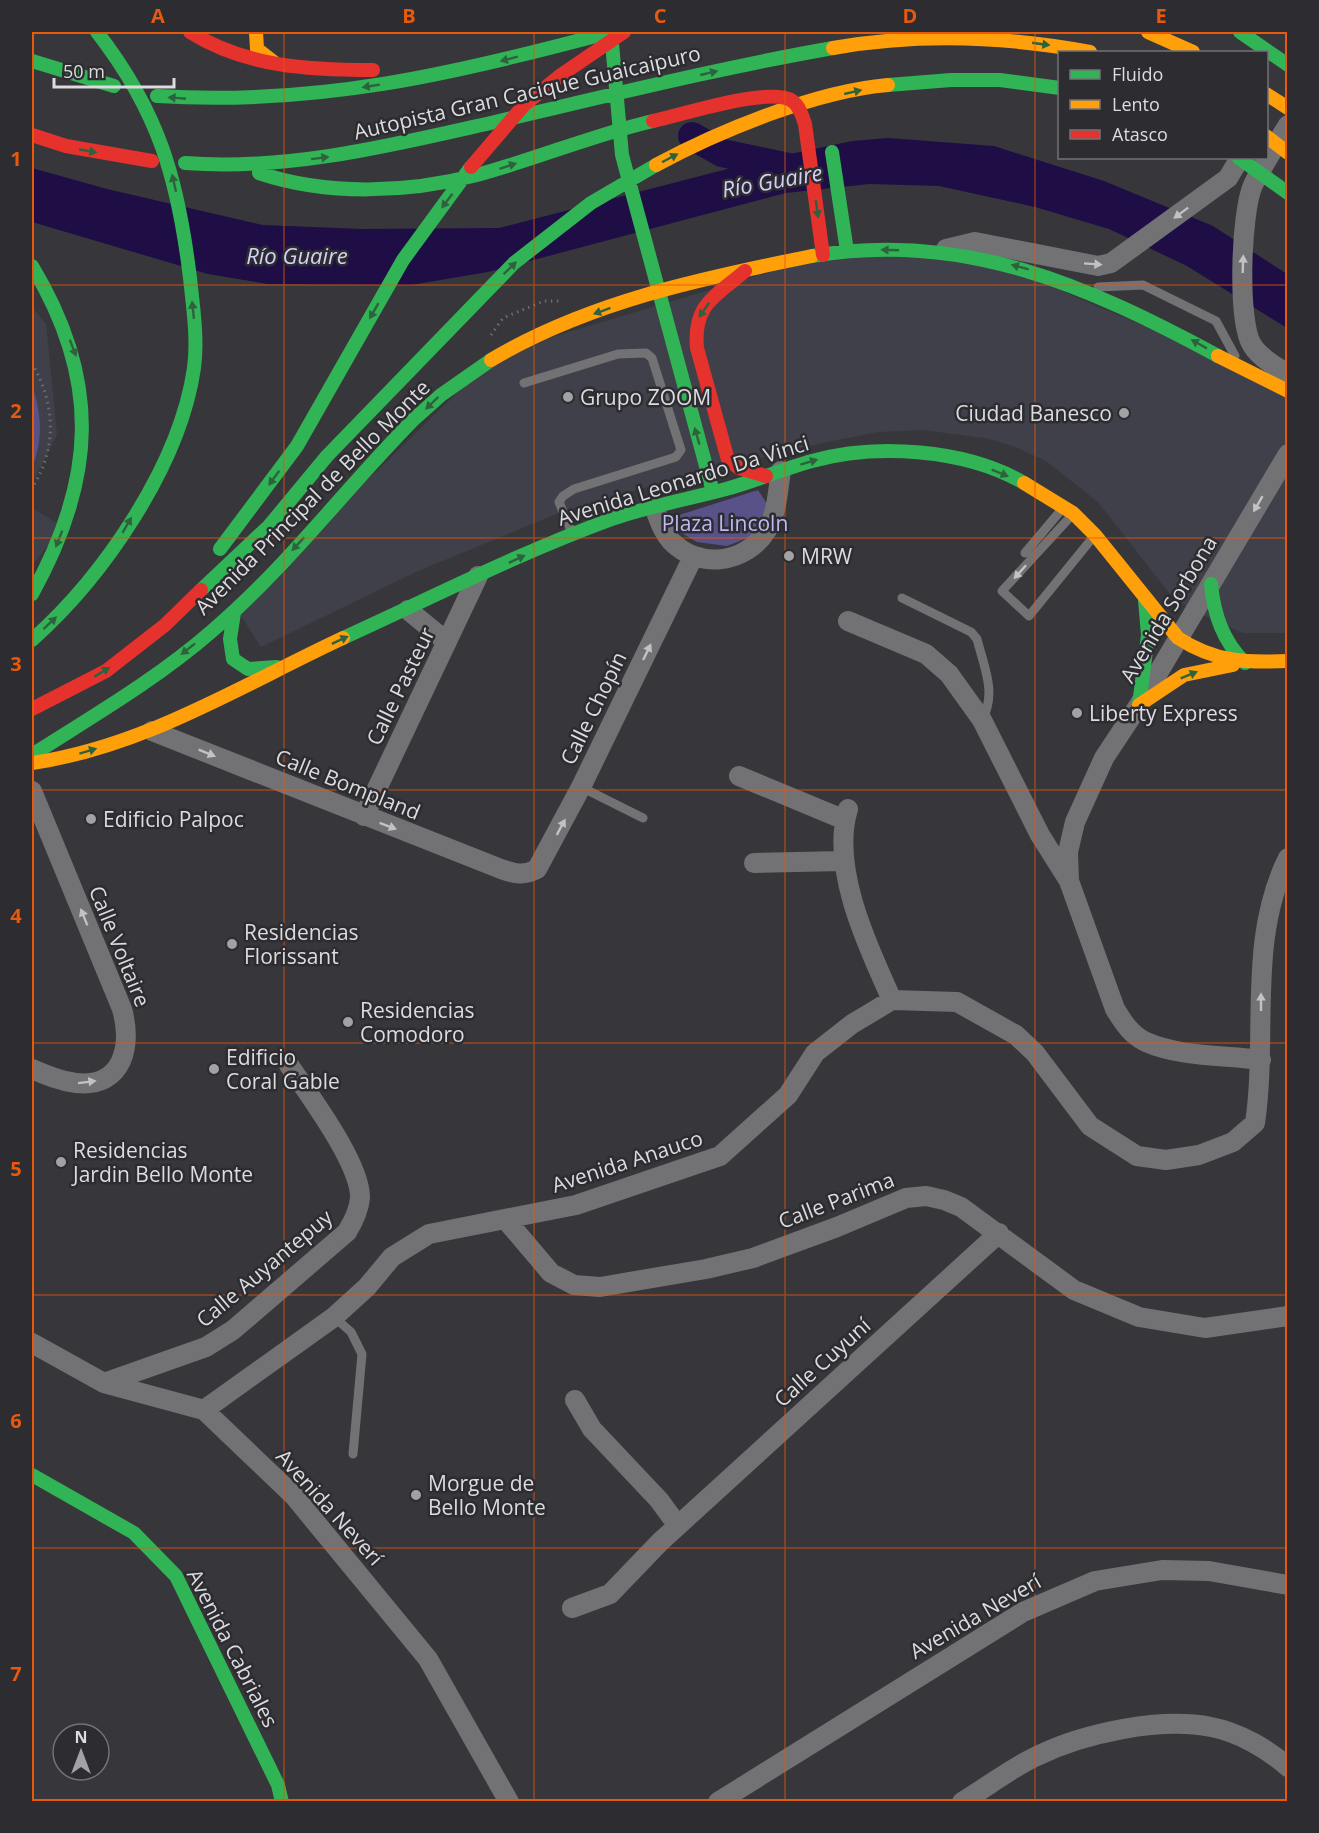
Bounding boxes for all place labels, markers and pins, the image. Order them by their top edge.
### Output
place label: Grupo ZOOM [580,383,711,411]
marker: Grupo ZOOM [561,390,575,404]
place label: Ciudad Banesco [955,399,1112,427]
marker: Ciudad Banesco [1117,406,1131,420]
place label: MRW [801,542,853,570]
marker: MRW [782,549,796,563]
place label: Liberty Express [1089,699,1238,727]
marker: Liberty Express [1070,706,1084,720]
place label: Edificio Palpoc [103,805,244,833]
marker: Edificio Palpoc [84,812,98,826]
place label: Residencias Florissant [244,918,359,970]
marker: Residencias Florissant [225,937,239,951]
place label: Residencias Comodoro [360,996,475,1048]
marker: Residencias Comodoro [341,1015,355,1029]
place label: Edificio Coral Gable [226,1043,340,1095]
marker: Edificio Coral Gable [207,1062,221,1076]
place label: Residencias Jardin Bello Monte [71,1136,253,1188]
marker: Residencias Jardin Bello Monte [54,1155,68,1169]
place label: Morgue de Bello Monte [428,1469,546,1521]
marker: Morgue de Bello Monte [409,1488,423,1502]

